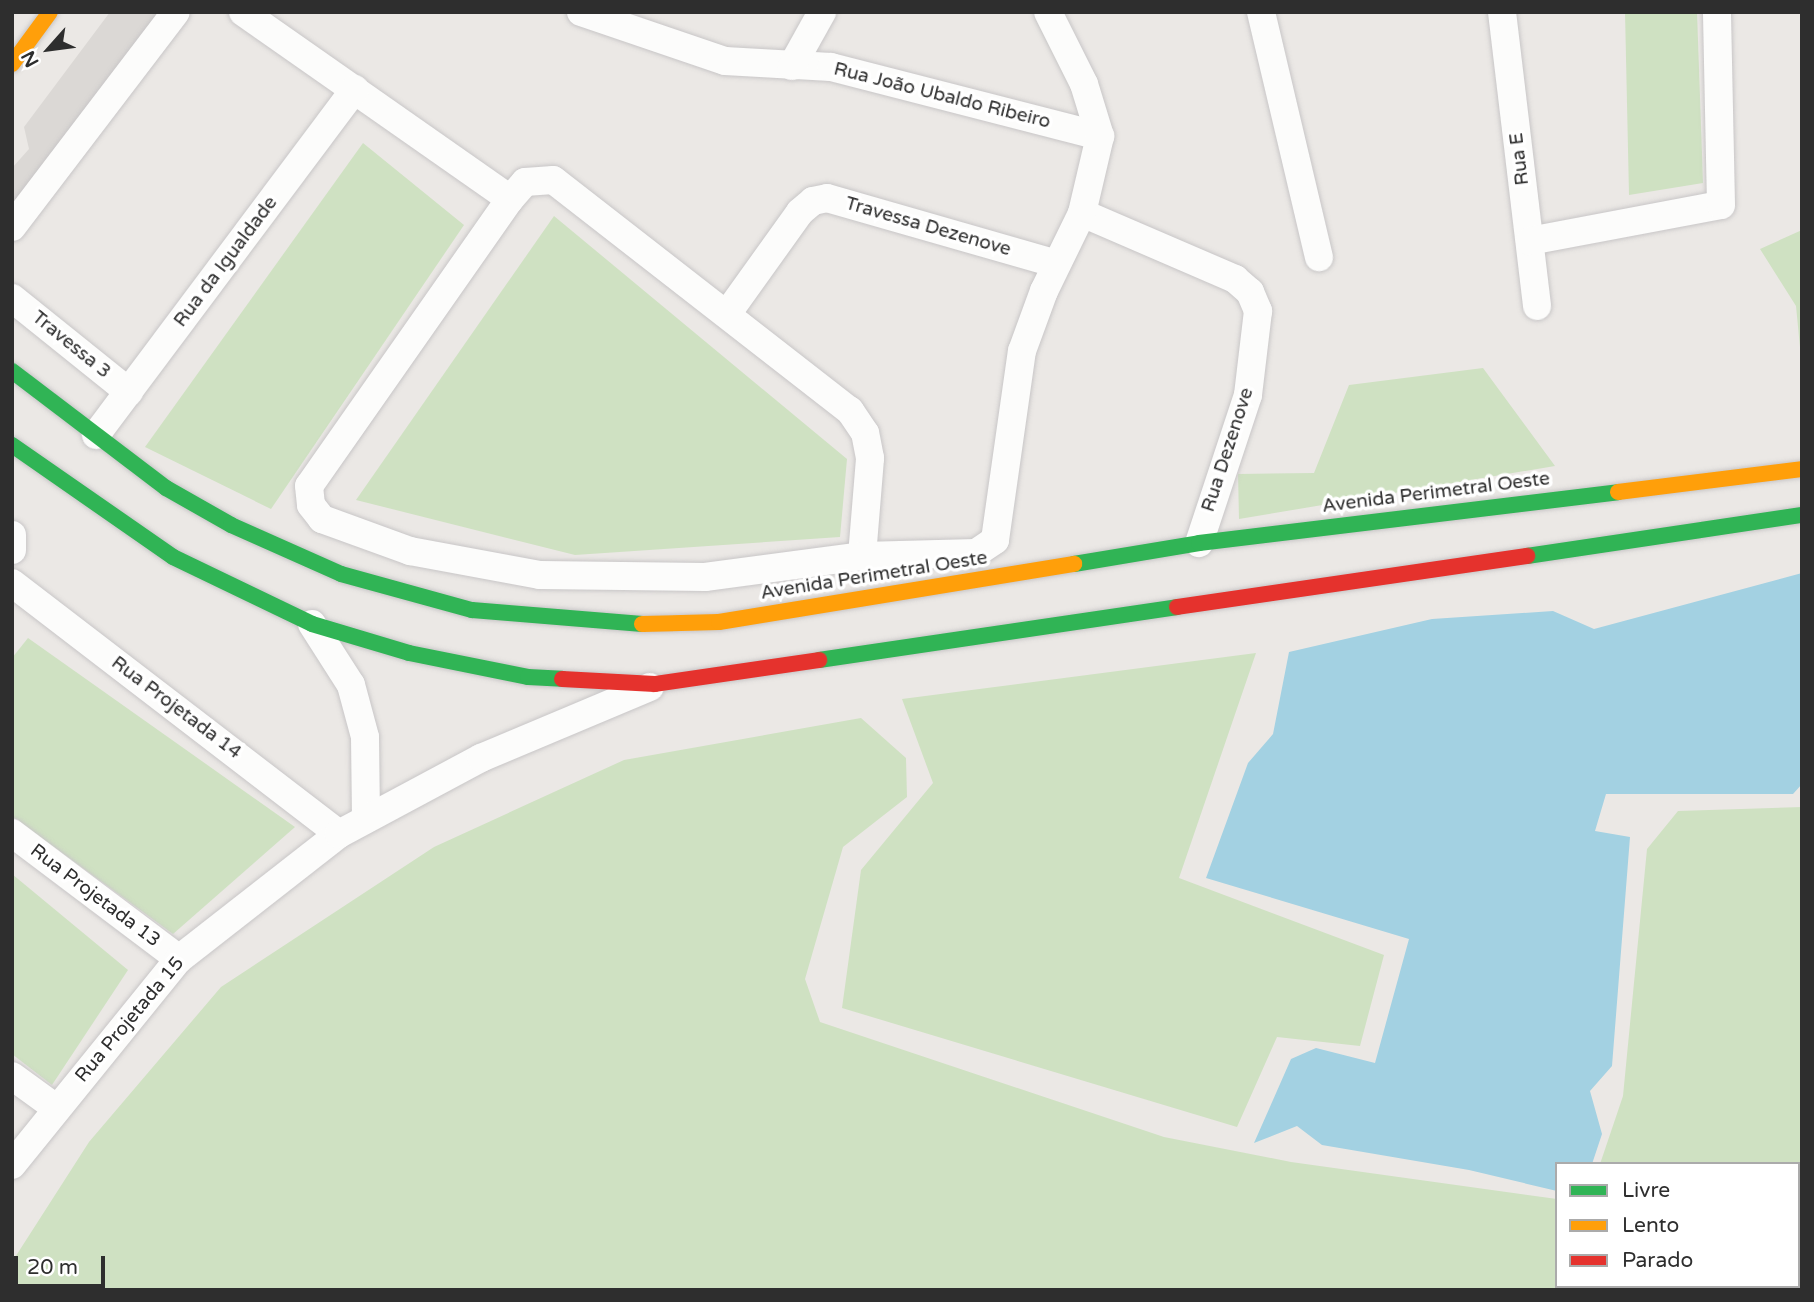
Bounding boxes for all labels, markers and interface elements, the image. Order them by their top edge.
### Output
north arrow [14,14,84,84]
text: N [17,47,44,71]
street label: Rua João Ubaldo Ribeiro [831,58,1053,134]
street label: Rua E [1505,131,1535,187]
street label: Rua da Igualdade [169,192,283,332]
street label: Travessa Dezenove [843,192,1013,262]
street label: Travessa 3 [27,306,115,384]
street label: Rua Dezenove [1197,385,1259,515]
street label: Avenida Perimetral Oeste [1321,468,1551,518]
street label: Avenida Perimetral Oeste [759,547,989,605]
street label: Rua Projetada 14 [107,652,245,764]
street label: Rua Projetada 13 [26,840,164,952]
street label: Rua Projetada 15 [71,953,189,1087]
legend [1555,1162,1800,1288]
text: Livre [1622,1178,1670,1203]
text: Lento [1622,1213,1679,1238]
scale bar [18,1242,108,1286]
text: Parado [1622,1248,1693,1273]
text: 20 m [27,1255,78,1280]

